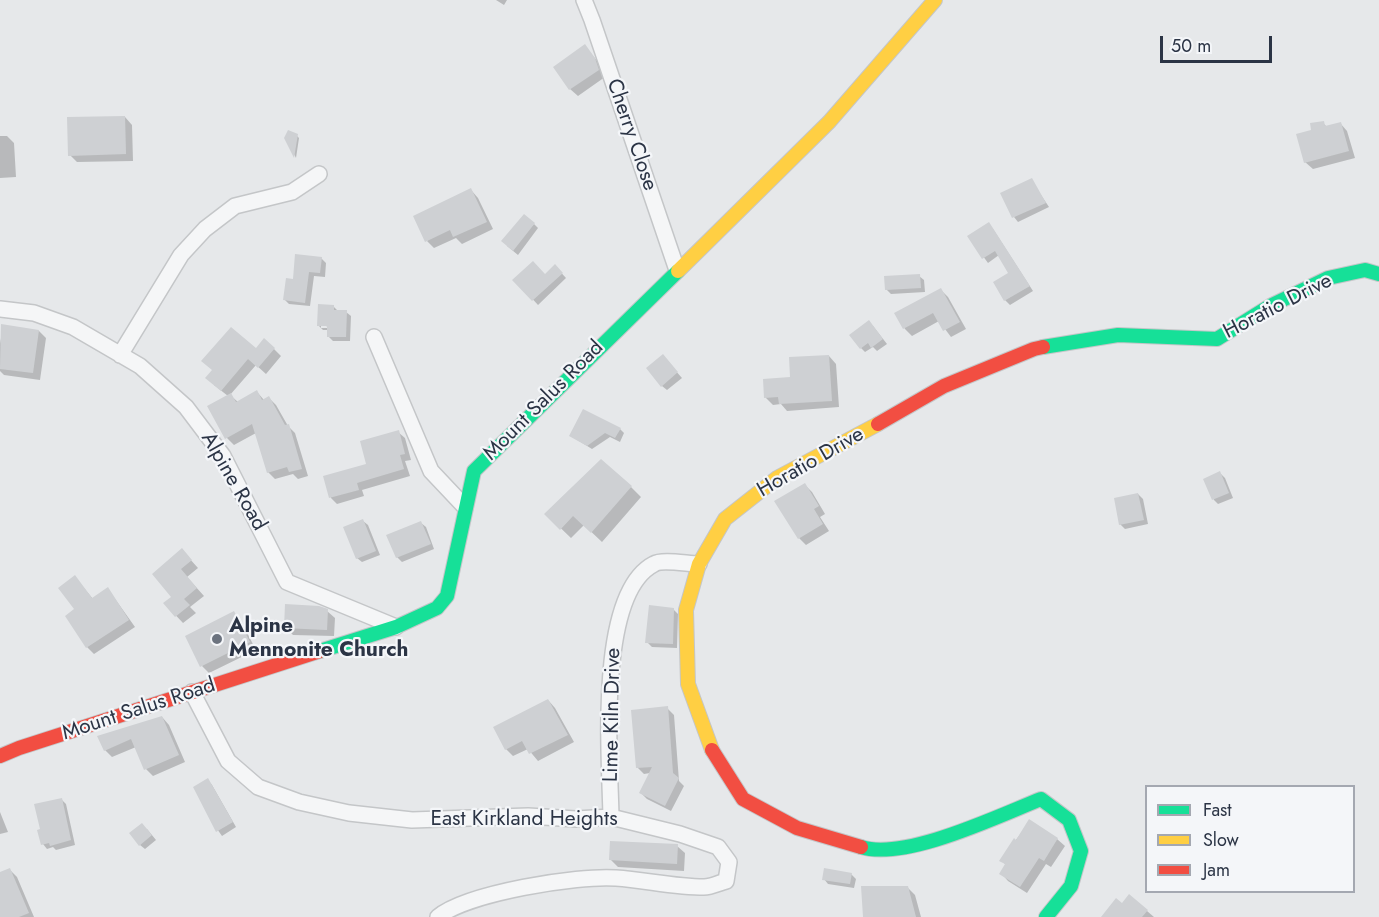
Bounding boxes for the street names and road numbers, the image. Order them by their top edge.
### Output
street label: Cherry Close [600,76,662,194]
street label: Horatio Drive [1219,269,1337,345]
street label: Mount Salus Road [479,336,609,466]
street label: Horatio Drive [753,422,869,504]
street label: Alpine Road [195,428,271,536]
street label: Lime Kiln Drive [599,648,627,782]
street label: Mount Salus Road [59,673,219,747]
street label: East Kirkland Heights [430,807,618,833]

